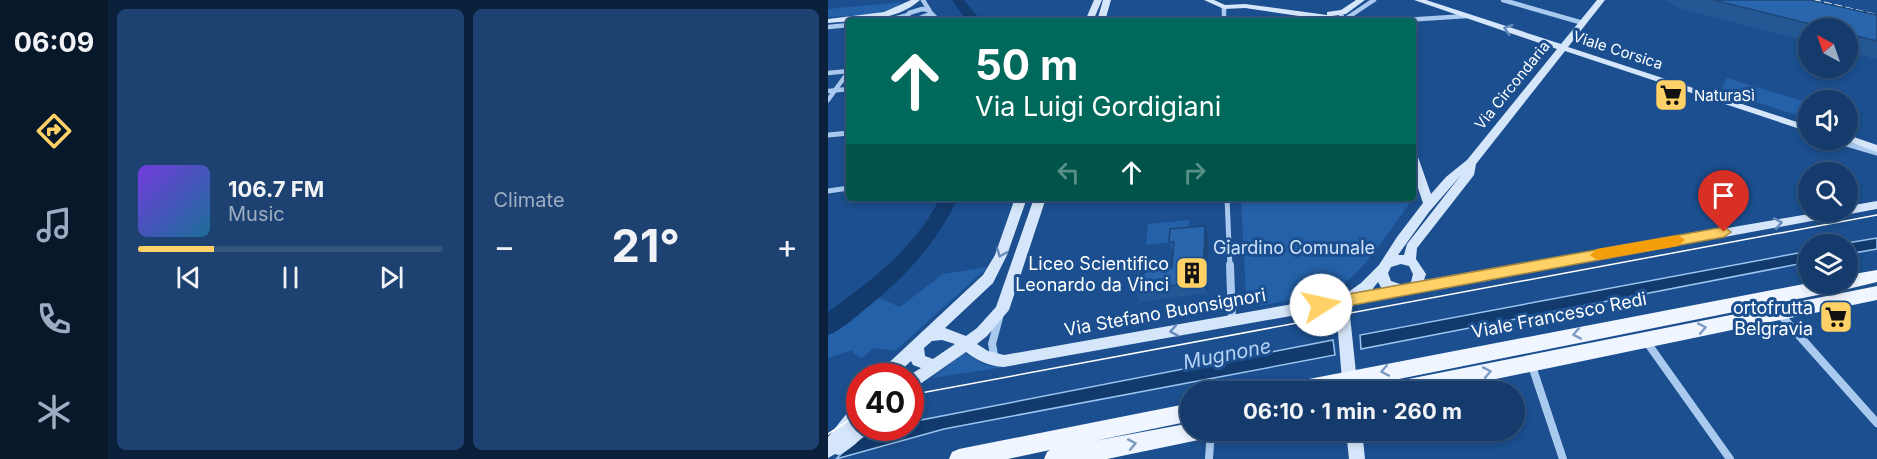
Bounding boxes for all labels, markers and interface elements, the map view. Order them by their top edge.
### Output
north arrow [1798,18,1858,78]
map controls [1798,18,1858,294]
one-way arrow [1503,24,1514,37]
text: 06:09 [14,26,94,59]
street label: Viale Corsica [1571,27,1665,73]
street label: Via Circondaria [1470,37,1554,133]
text: 50 m [975,39,1078,90]
icon: ahead [876,42,954,120]
supermarket icon: NaturaSì [1653,77,1689,113]
place label: NaturaSì [1694,86,1755,105]
text: Via Luigi Gordigiani [975,90,1221,123]
button: sound [1798,90,1858,150]
icon: directions [33,110,75,152]
icon: left [1052,156,1085,189]
icon: ahead [1115,156,1148,189]
icon: right [1178,156,1211,189]
button: search [1798,162,1858,222]
pin [1698,170,1749,232]
text: 106.7 FM [228,176,324,202]
icon: arrive [1707,179,1740,212]
text: Climate [494,188,565,212]
text: Music [228,202,285,226]
icon: music [33,204,75,246]
one-way arrow [1773,217,1783,230]
text: 21° [612,218,680,273]
text: − [494,226,515,266]
text: + [776,226,798,266]
button: layers [1798,234,1858,294]
park label: Giardino Comunale [1213,237,1375,258]
one-way arrow [996,247,1008,258]
place label: Liceo Scientifico Leonardo da Vinci [1015,253,1169,295]
building icon: Liceo Scientifico Leonardo da Vinci [1174,255,1210,291]
icon: previous [172,261,205,294]
icon: pause [274,261,307,294]
icon: next [375,261,408,294]
position arrow [1289,273,1353,337]
street label: Via Stefano Buonsignori [1063,284,1267,340]
street label: Viale Francesco Redi [1470,288,1648,342]
place label: ortofrutta Belgravia [1733,297,1813,339]
icon: phone [33,298,75,340]
supermarket icon: ortofrutta Belgravia [1818,299,1854,335]
one-way arrow [1697,322,1707,335]
one-way arrow [1170,324,1179,336]
one-way arrow [1572,327,1582,340]
water label: Mugnone [1181,334,1273,374]
speed limit sign: 40 [846,363,924,441]
one-way arrow [1381,364,1391,377]
one-way arrow [1481,366,1491,379]
icon: climate [33,391,75,433]
text: 06:10 · 1 min · 260 m [1243,398,1462,424]
one-way arrow [1127,438,1137,451]

